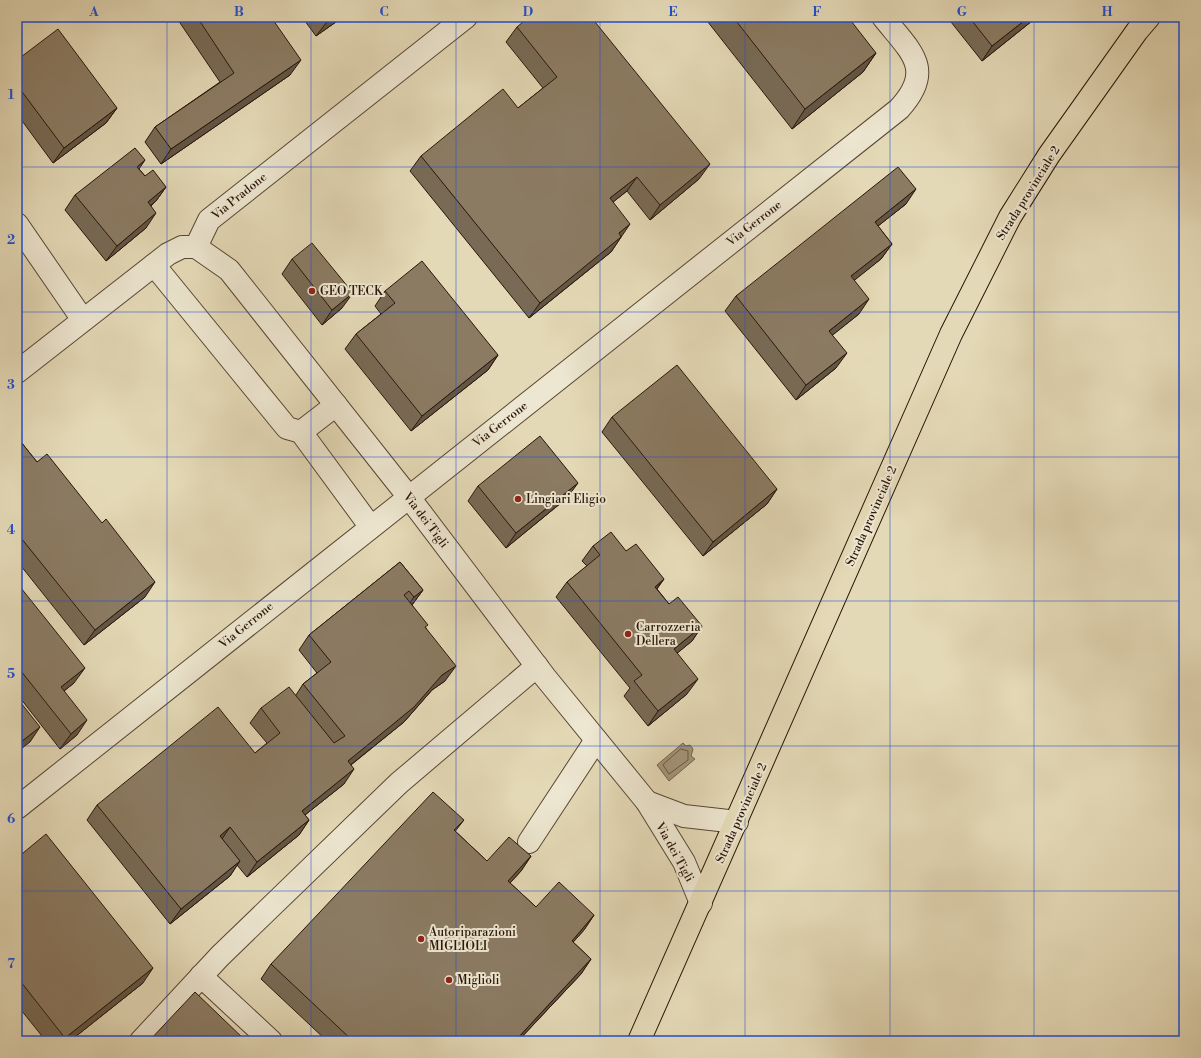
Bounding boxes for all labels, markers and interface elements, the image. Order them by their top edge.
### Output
text: A [88,4,99,20]
text: B [234,4,244,20]
text: C [379,4,389,20]
text: D [523,4,533,20]
text: E [668,4,678,20]
text: F [812,4,822,20]
text: G [957,4,968,20]
text: H [1102,4,1113,20]
text: 1 [8,87,15,103]
street label: Strada provinciale 2 [993,143,1064,243]
street label: Via Pradone [208,170,270,224]
street label: Via Gerrone [723,197,785,250]
text: 2 [7,232,15,248]
place label: GEO TECK [320,284,384,299]
marker: GEO TECK [307,286,317,296]
text: 3 [7,377,15,393]
street label: Via Gerrone [469,398,531,451]
street label: Strada provinciale 2 [843,464,900,569]
street label: Via dei Tigli [399,489,451,551]
place label: Lingiari Eligio [526,492,606,507]
marker: Lingiari Eligio [513,494,523,504]
text: 4 [7,522,16,538]
street label: Via Gerrone [215,599,277,653]
place label: Carrozzeria Dellera [636,620,701,649]
marker: Carrozzeria Dellera [623,629,633,639]
text: 5 [7,666,15,682]
street label: Strada provinciale 2 [713,761,770,866]
text: 6 [7,811,15,827]
street label: Via dei Tigli [652,819,697,885]
place label: Autoriparazioni MIGLIOLI [428,925,516,954]
marker: Autoriparazioni MIGLIOLI [416,934,426,944]
text: 7 [7,956,15,972]
place label: Miglioli [457,973,500,988]
marker: Miglioli [444,975,454,985]

